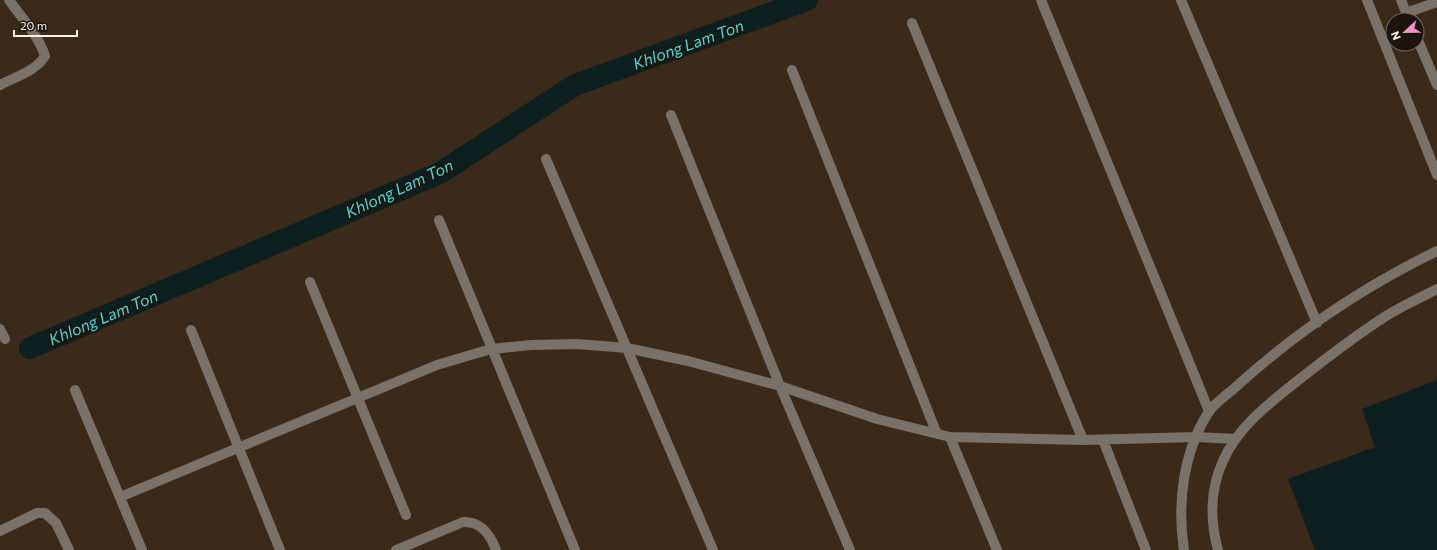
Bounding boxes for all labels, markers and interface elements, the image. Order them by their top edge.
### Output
scale bar [14,12,77,38]
north arrow [1385,12,1425,52]
water label: Khlong Lam Ton [630,15,746,73]
text: 20 m [20,18,47,32]
text: N [1388,30,1403,42]
water label: Khlong Lam Ton [342,155,456,221]
water label: Khlong Lam Ton [46,285,160,349]

